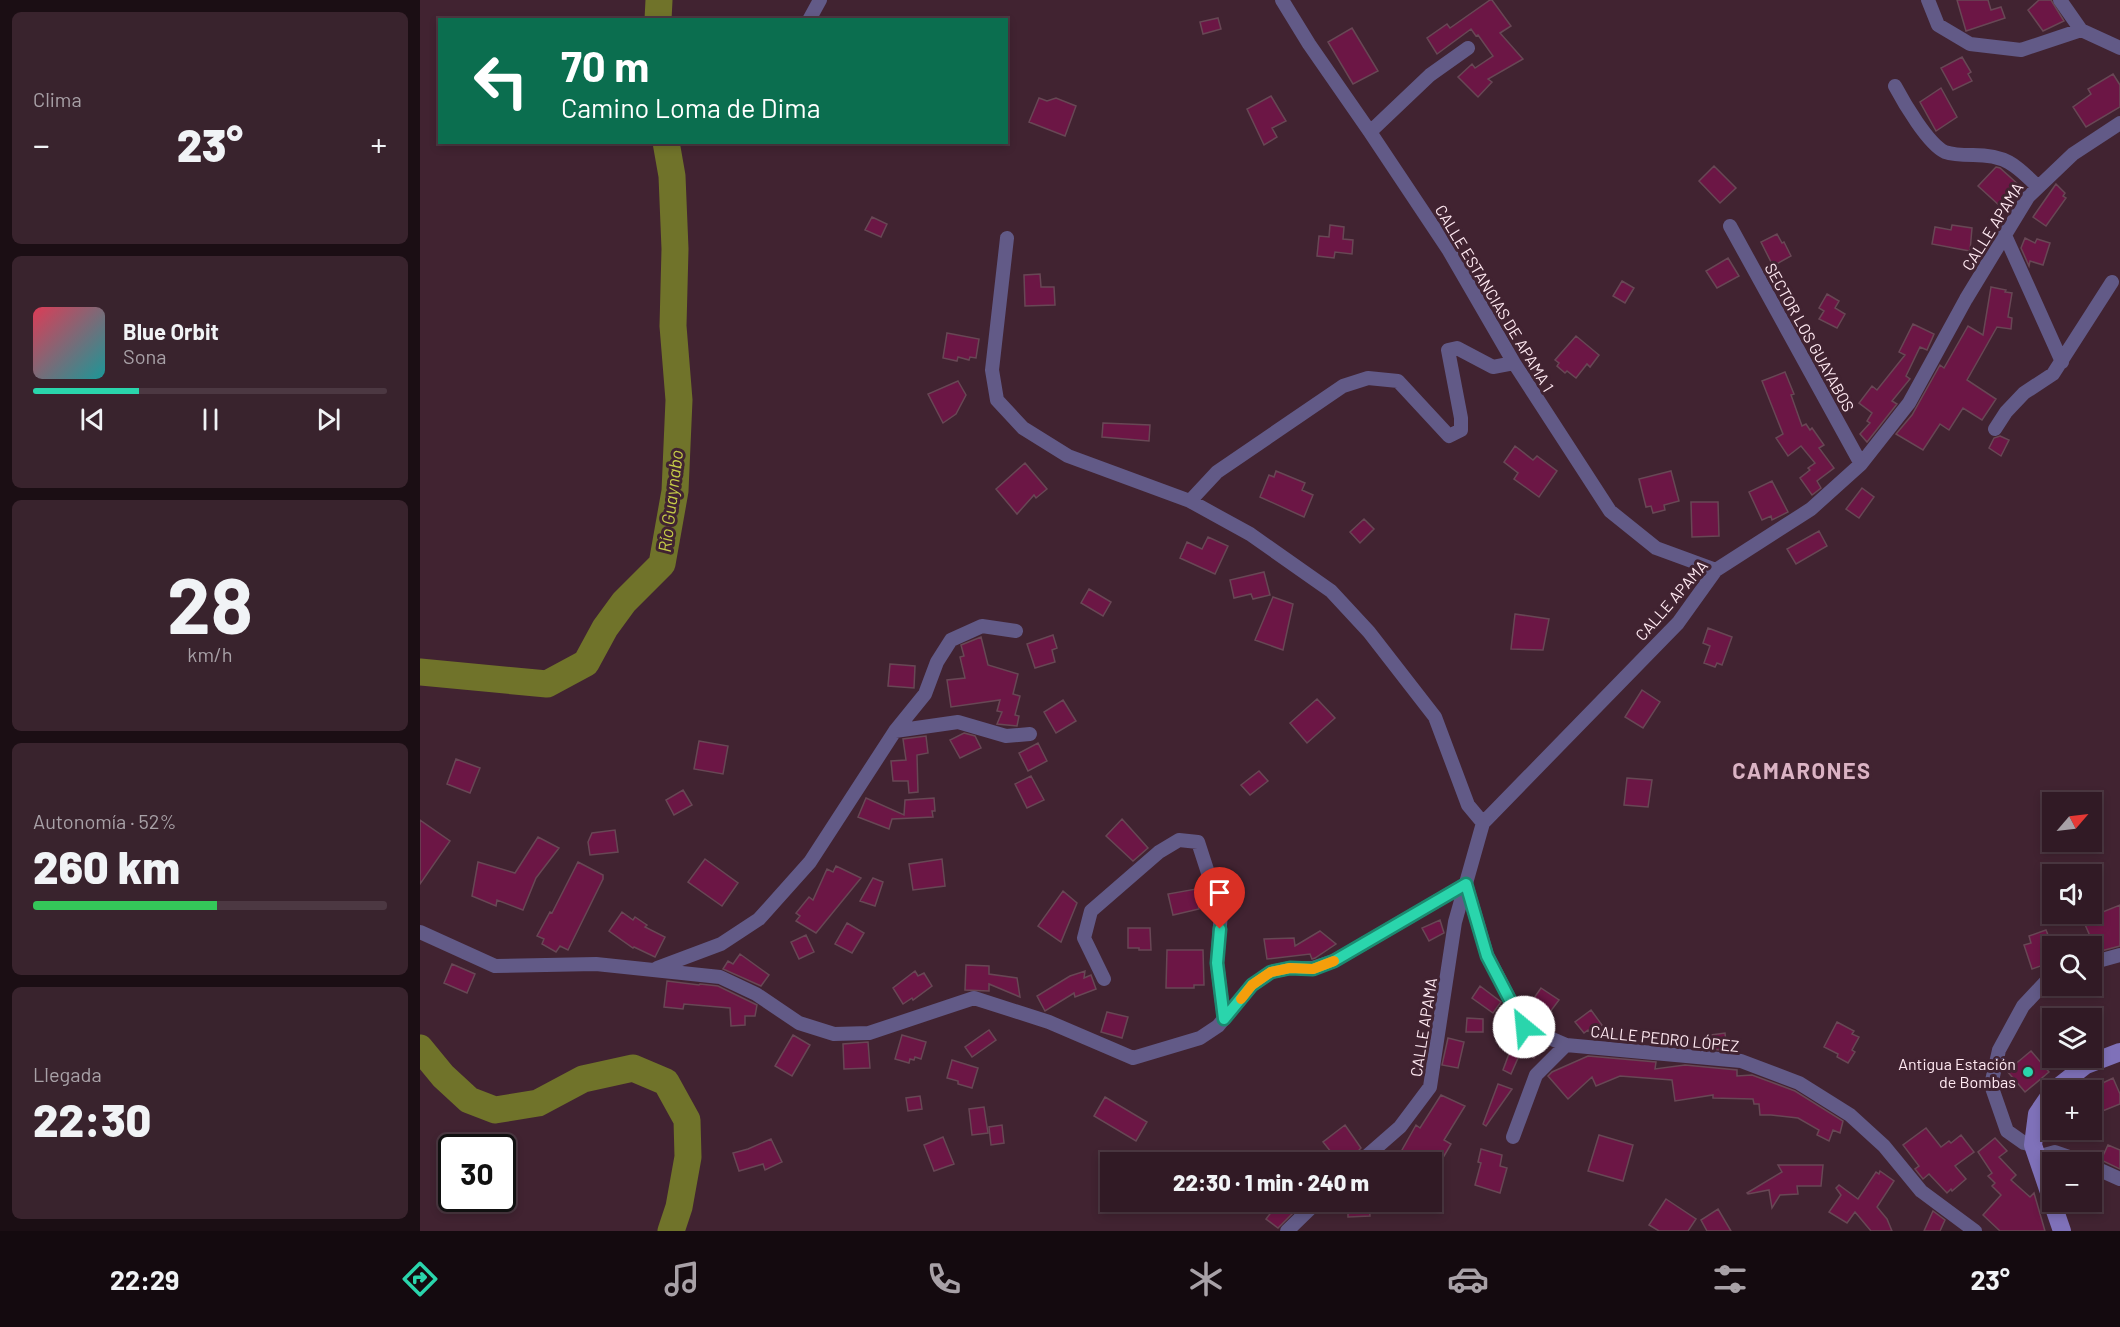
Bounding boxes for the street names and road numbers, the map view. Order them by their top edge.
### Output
street label: CALLE APAMA [1957,178,2027,274]
street label: CALLE ESTANCIAS DE APAMA 1 [1432,201,1558,395]
street label: SECTOR LOS GUAYABOS [1761,259,1859,415]
street label: CALLE APAMA [1631,556,1711,644]
street label: CALLE APAMA [1406,976,1440,1078]
street label: CALLE PEDRO LÓPEZ [1590,1021,1740,1055]

